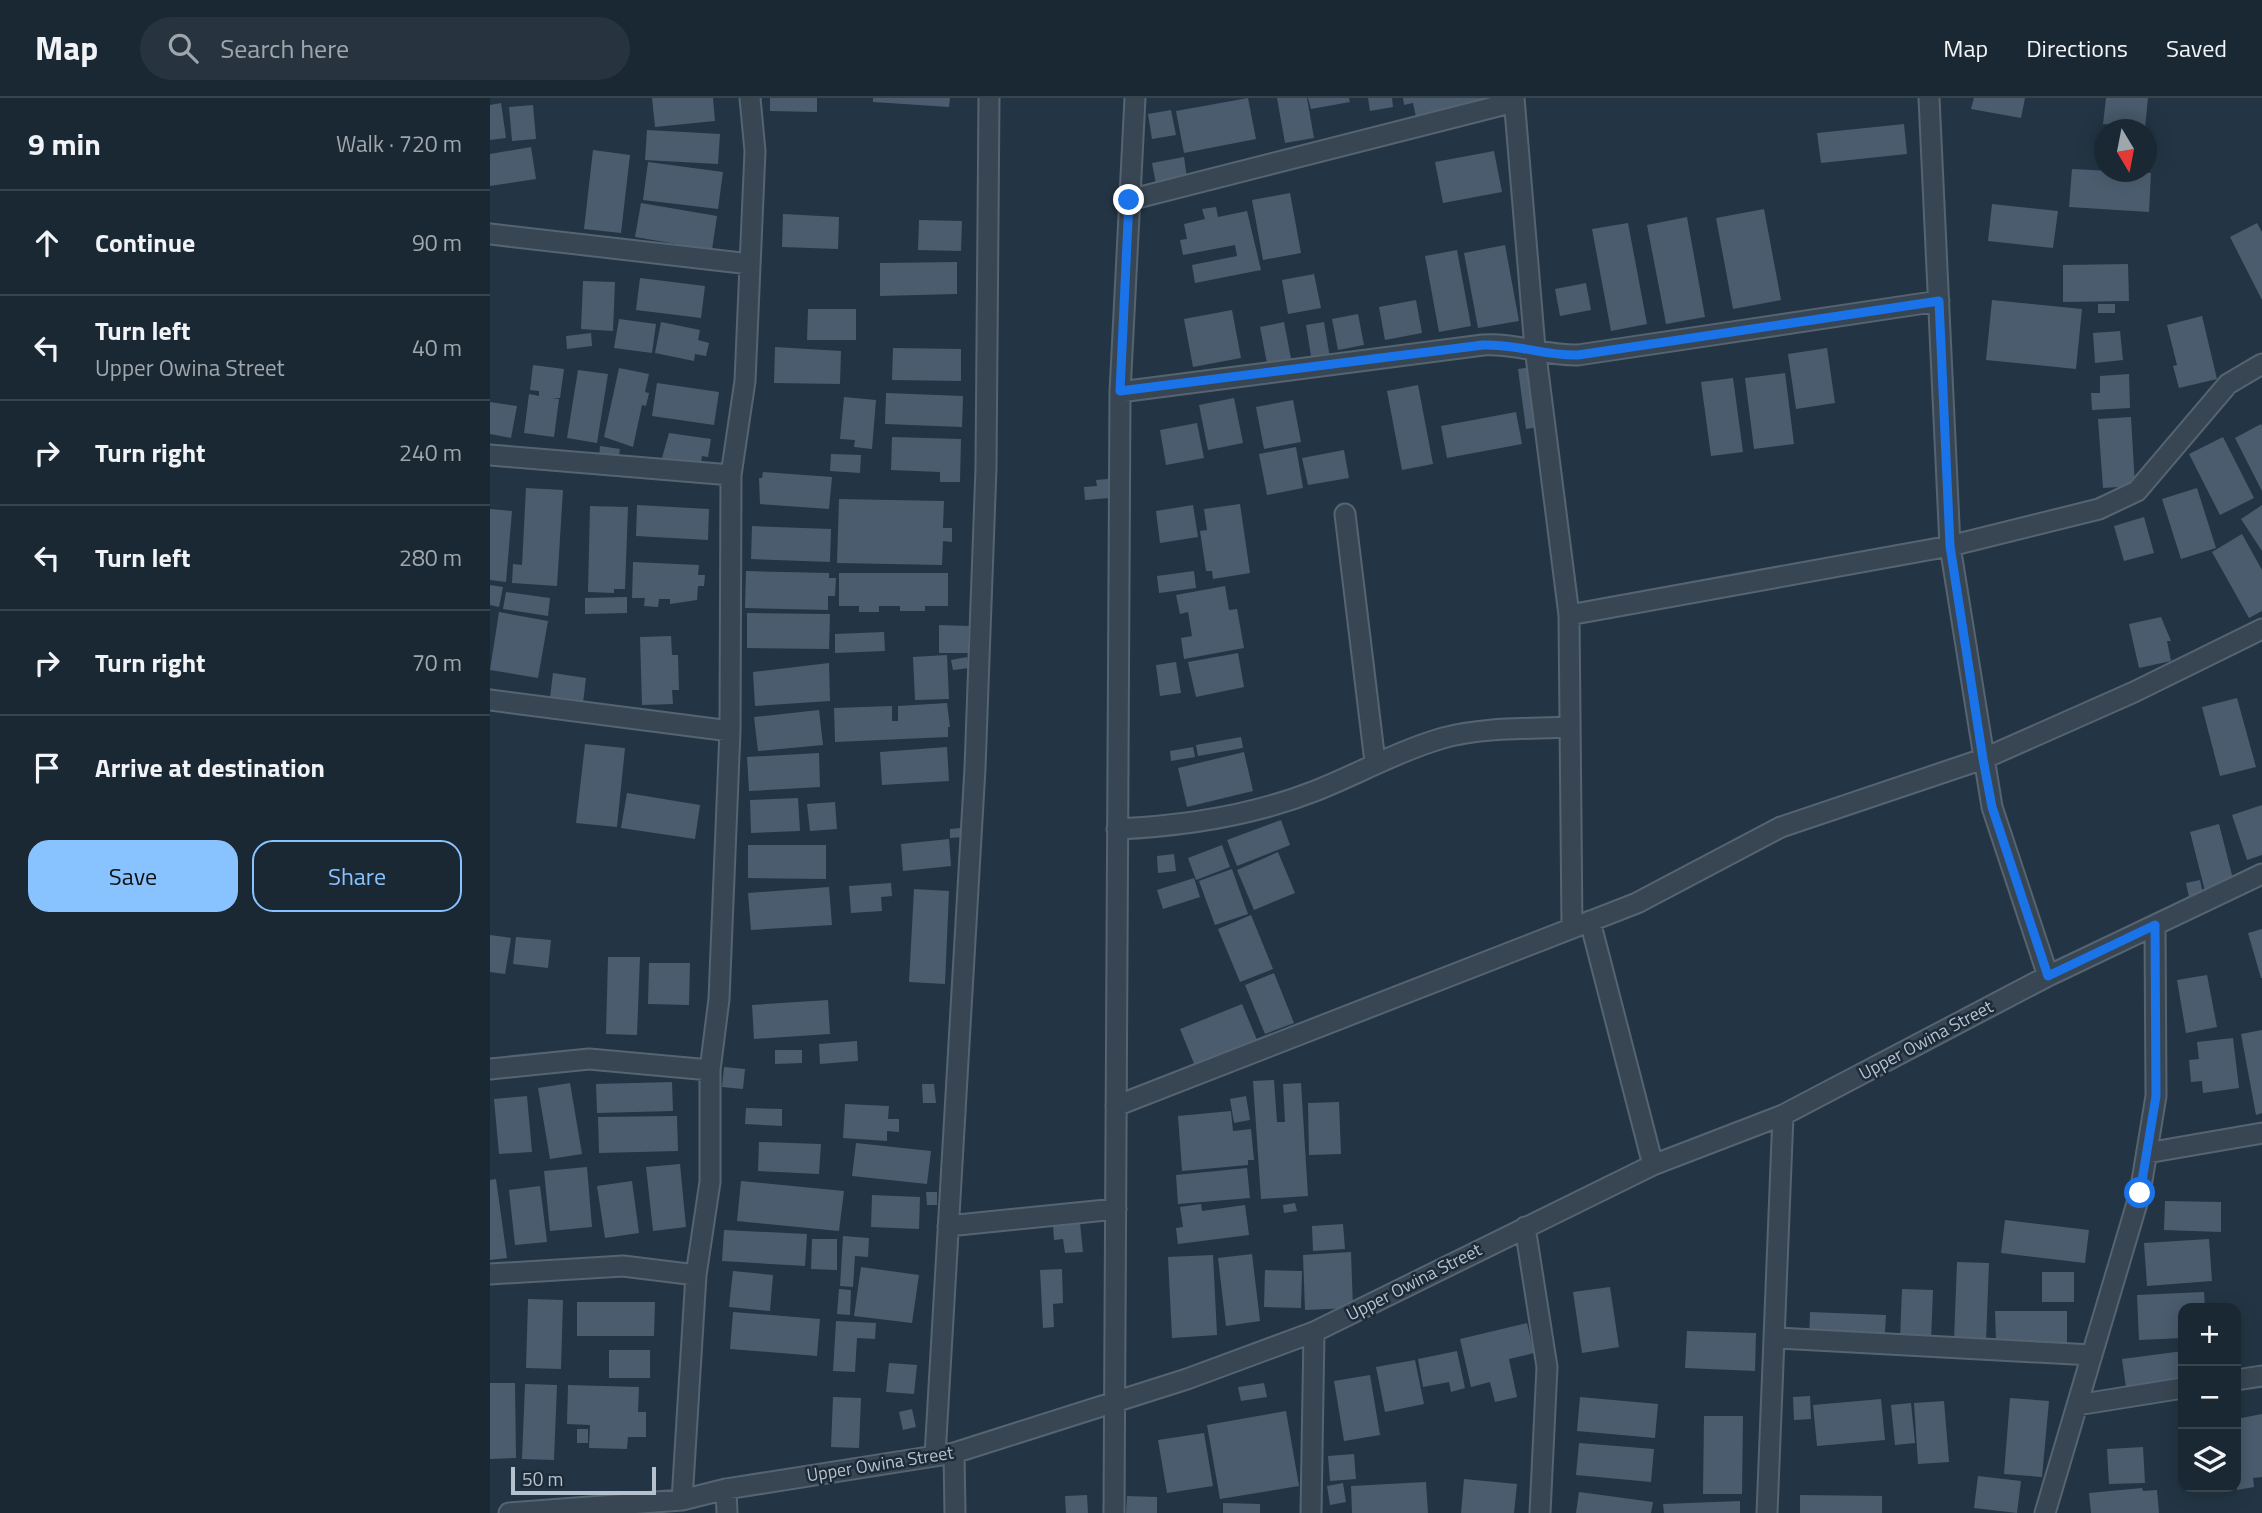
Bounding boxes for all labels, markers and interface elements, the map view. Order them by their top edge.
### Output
search box [140,17,630,80]
text: Map [35,23,98,73]
icon: search [164,29,202,67]
text: Search here [220,29,349,68]
text: Map [1943,30,1988,66]
text: Directions [2026,30,2128,66]
text: Saved [2166,30,2227,66]
north arrow [2094,119,2157,182]
text: 9 min [28,121,101,167]
text: Walk · 720 m [336,126,462,161]
route end [1113,184,1144,215]
text: Continue [95,223,195,262]
icon: ahead [28,224,66,262]
text: 90 m [412,225,462,260]
text: Turn left [95,311,190,350]
icon: left [28,329,66,367]
text: 40 m [412,330,462,365]
text: Upper Owina Street [95,350,285,385]
text: Turn right [95,433,206,472]
icon: right [28,434,66,472]
text: 240 m [399,435,462,470]
text: Turn left [95,538,190,577]
icon: left [28,539,66,577]
text: 280 m [399,540,462,575]
text: Turn right [95,643,206,682]
icon: right [28,644,66,682]
text: 70 m [412,645,462,680]
text: Arrive at destination [95,748,325,787]
icon: arrive [28,749,66,787]
button: Save [28,840,238,912]
button: Share [252,840,462,912]
street label: Upper Owina Street [1854,992,1998,1086]
route start [2124,1177,2155,1208]
street label: Upper Owina Street [1342,1236,1487,1327]
map controls [2178,1303,2241,1492]
button: + [2178,1303,2241,1366]
button: − [2178,1366,2241,1429]
button: layers [2178,1429,2241,1492]
street label: Upper Owina Street [805,1438,956,1488]
scale bar [511,1464,656,1496]
text: 50 m [522,1464,563,1493]

